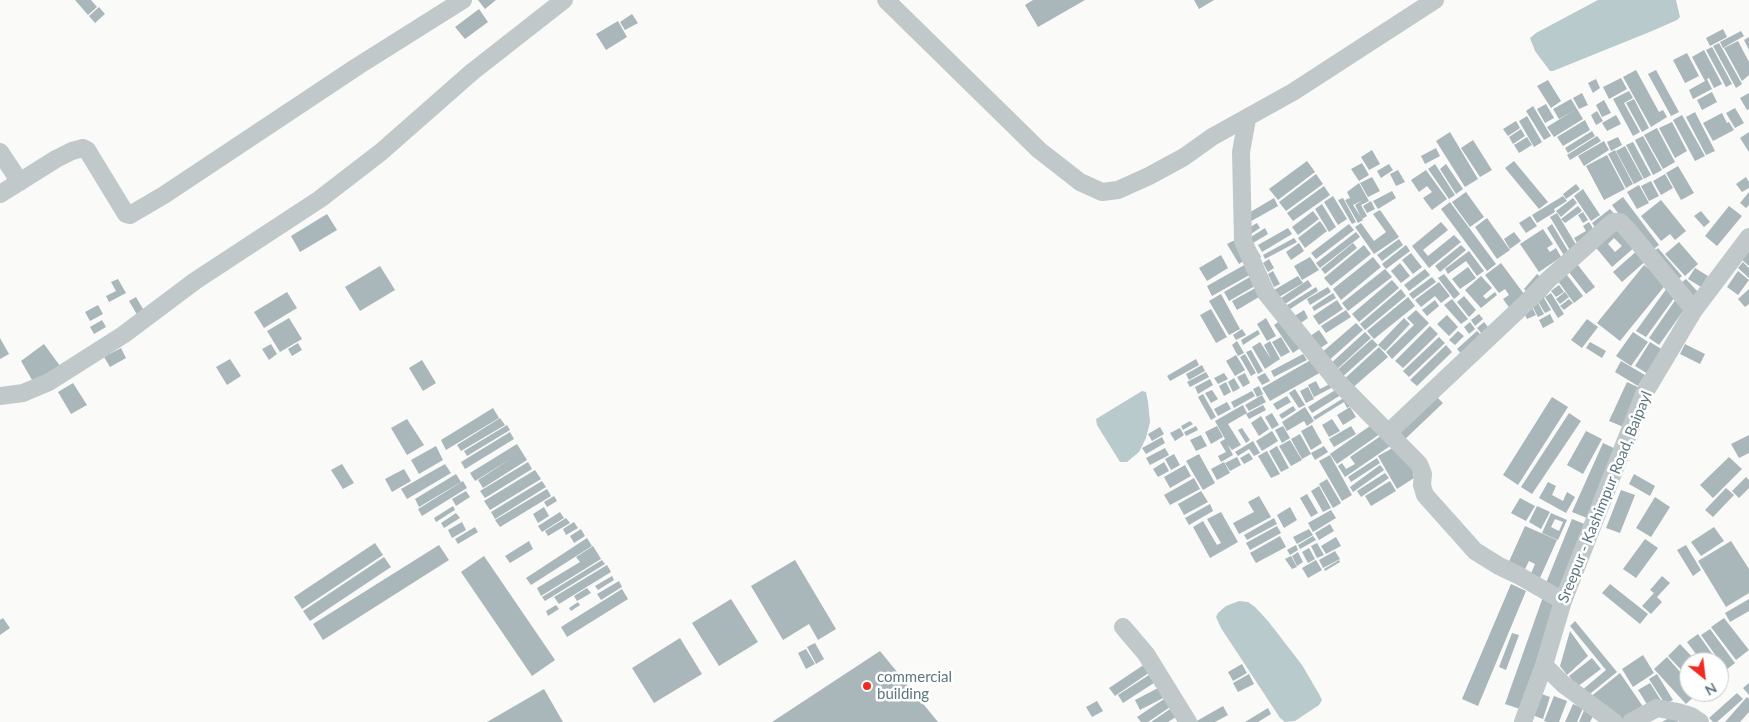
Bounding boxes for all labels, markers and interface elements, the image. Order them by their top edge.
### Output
street label: Sreepur - Kashimpur Road, Baipayl [1554,388,1656,606]
north arrow [1679,652,1729,702]
place label: commercial building [877,668,952,703]
marker: commercial building [861,680,873,692]
text: N [1702,680,1720,700]

